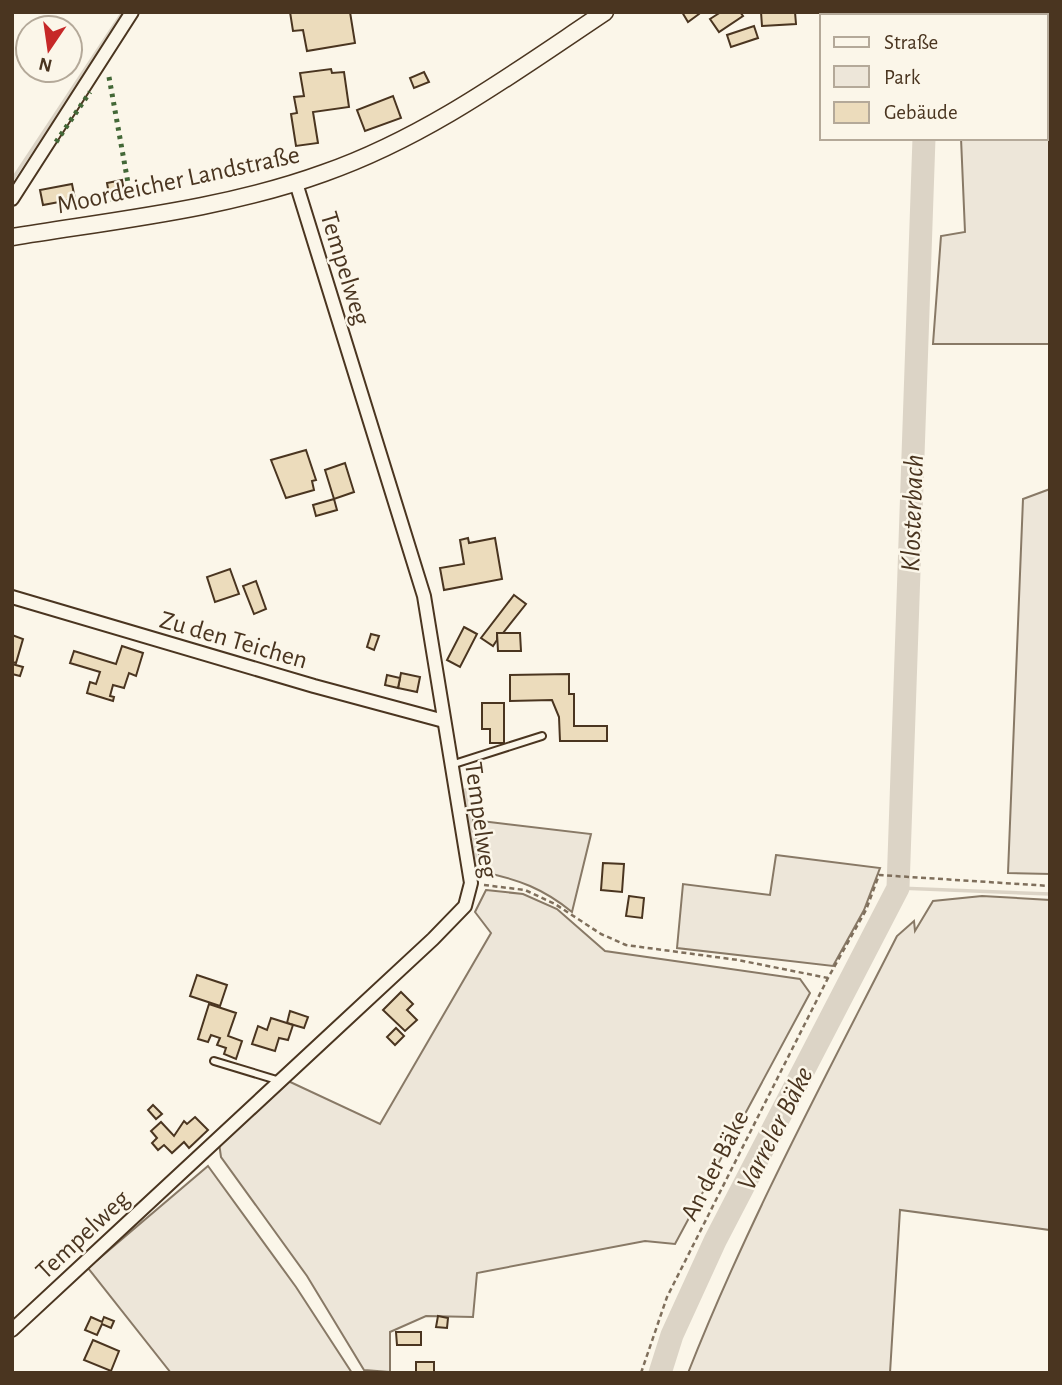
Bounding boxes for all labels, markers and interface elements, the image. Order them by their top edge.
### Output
north arrow [14,14,84,84]
legend [820,14,1048,140]
text: Straße [884,32,938,53]
text: N [37,53,54,75]
text: Park [884,67,921,88]
text: Gebäude [884,102,958,123]
street label: Moordeicher Landstraße [54,142,302,218]
street label: Tempelweg [316,209,375,328]
water label: Klosterbach [897,454,929,572]
street label: Zu den Teichen [157,606,310,673]
street label: Tempelweg [460,760,502,880]
water label: Varreler Bäke [733,1062,819,1195]
street label: An der Bäke [676,1106,754,1225]
street label: Tempelweg [31,1185,135,1284]

